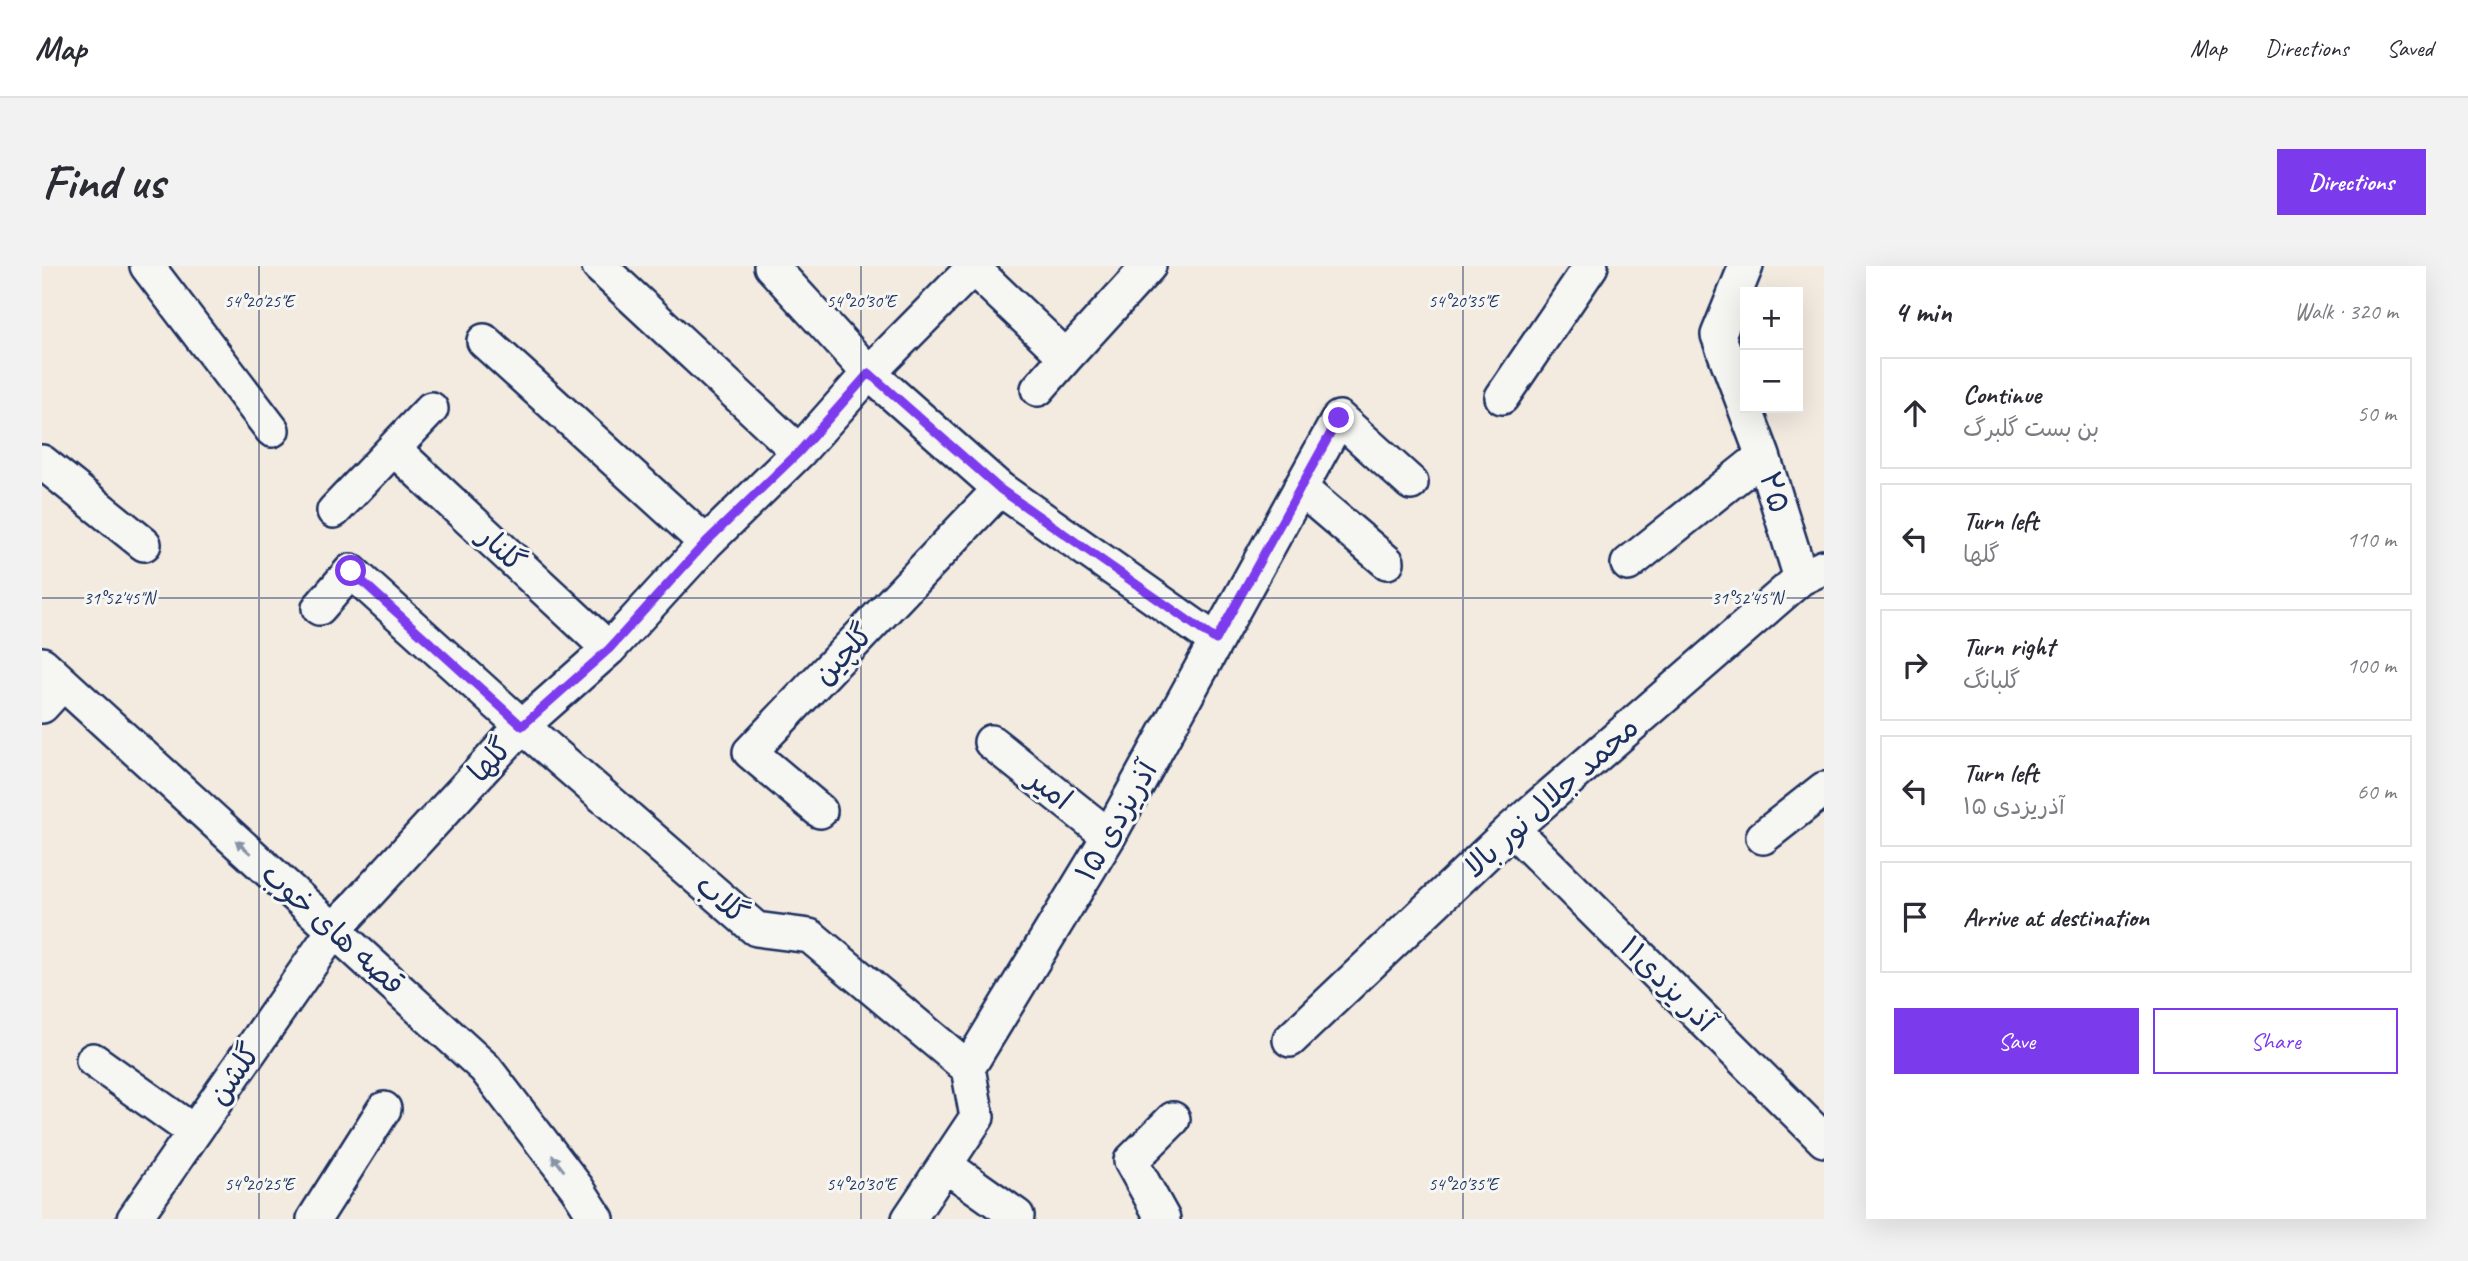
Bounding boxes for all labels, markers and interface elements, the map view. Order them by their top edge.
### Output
text: Map [35,27,86,69]
text: Map [2190,33,2227,63]
text: Directions [2265,33,2348,63]
text: Saved [2386,33,2433,63]
button: Directions [2277,149,2426,215]
text: Find us [42,151,164,213]
map controls [1740,287,1803,413]
button: + [1740,287,1803,350]
text: 54°20'25"E [224,290,296,312]
text: 54°20'30"E [826,290,898,312]
text: 54°20'35"E [1428,290,1500,312]
text: 4 min [1894,293,1951,331]
text: Walk · 320 m [2294,297,2398,326]
button: − [1740,350,1803,413]
text: Continue [1963,378,2041,411]
icon: ahead [1896,394,1934,432]
text: 50 m [2357,399,2396,428]
route end [1323,402,1354,433]
text: بن بست گلبرگ [1963,414,2099,443]
street label: ۲۵ [1751,467,1799,517]
text: Turn left [1963,504,2038,537]
street label: گلنار [468,516,534,580]
icon: left [1896,520,1934,558]
text: 110 m [2347,525,2396,554]
text: گلها [1963,540,2000,569]
route start [335,555,366,586]
text: 31°52'45"N [84,587,158,609]
text: 31°52'45"N [1712,587,1786,609]
street label: گلچین [805,615,881,693]
text: Turn right [1963,630,2054,663]
icon: right [1896,646,1934,684]
text: 100 m [2347,651,2396,680]
text: گلبانگ [1963,666,2020,695]
street label: محمد جلال نور بالا [1455,708,1647,886]
street label: گلها [460,730,520,790]
street label: ۱۵ آذریزدی [1066,753,1166,888]
text: Turn left [1963,756,2038,789]
street label: امیر [1018,758,1080,818]
icon: left [1896,772,1934,810]
text: 60 m [2357,777,2396,806]
text: ۱۵ آذریزدی [1963,792,2065,821]
one-way arrow [234,839,251,855]
street label: قصه های خوب [253,855,413,1003]
street label: گلاب [688,866,756,932]
icon: arrive [1896,898,1934,936]
text: Arrive at destination [1963,901,2149,934]
street label: آذر یزدی۱۱ [1612,928,1725,1041]
button: Save [1894,1008,2139,1074]
button: Share [2153,1008,2398,1074]
street label: گلشن [199,1036,269,1112]
one-way arrow [551,1154,565,1172]
text: 54°20'25"E [224,1173,296,1195]
text: 54°20'30"E [826,1173,898,1195]
text: 54°20'35"E [1428,1173,1500,1195]

